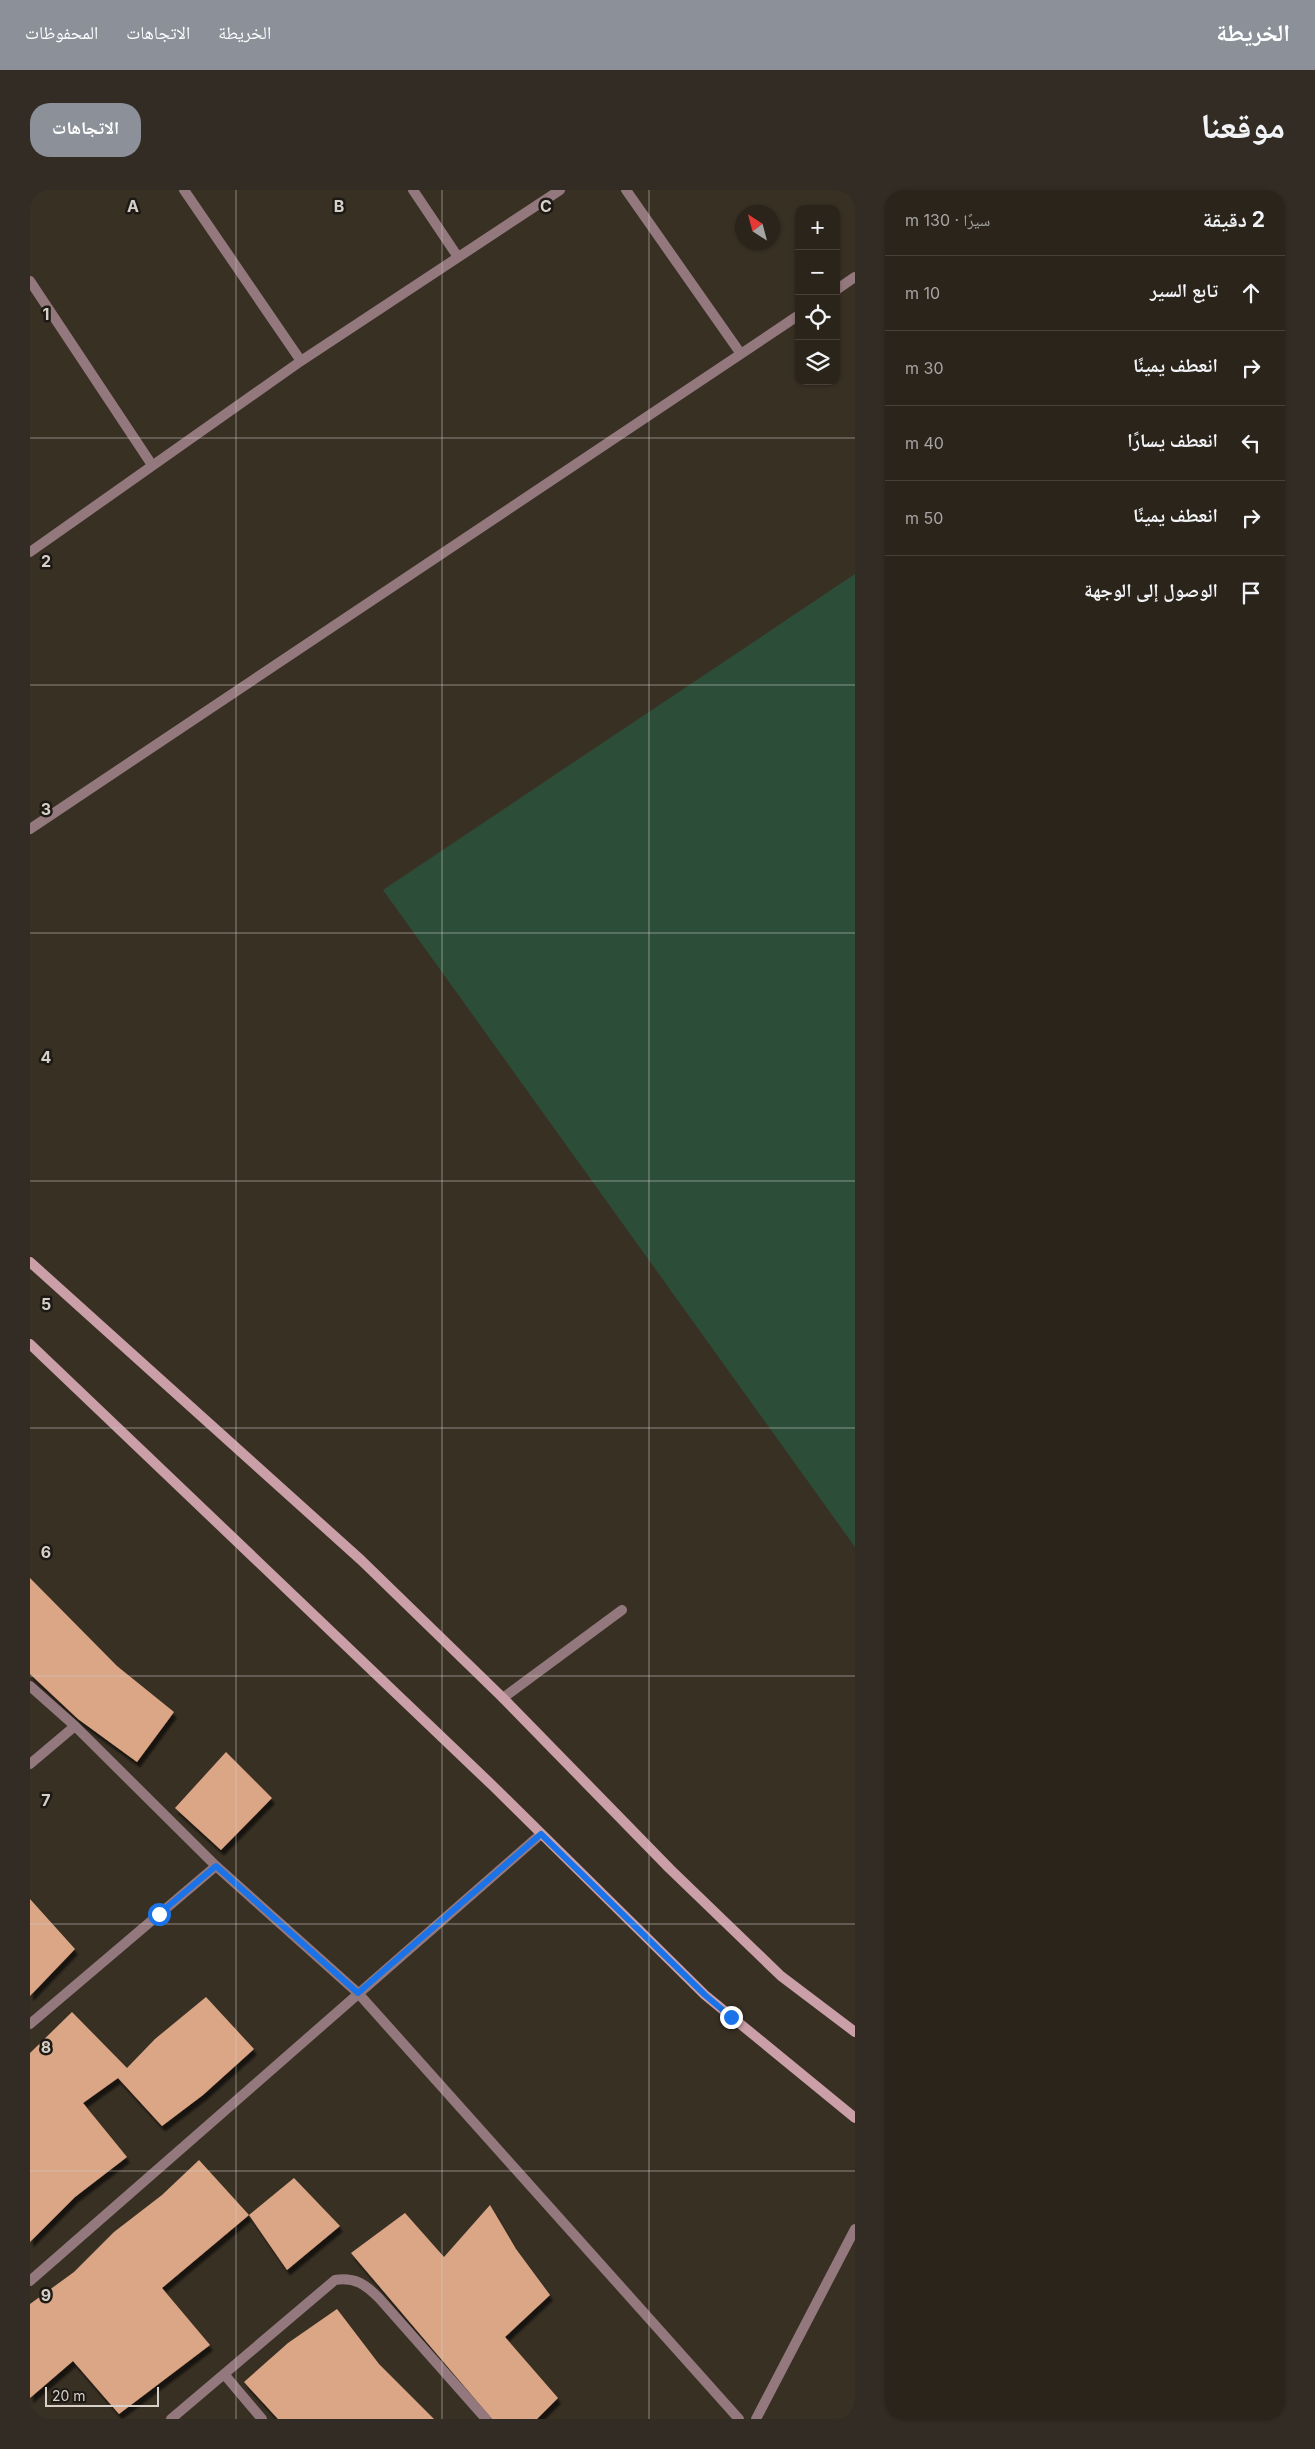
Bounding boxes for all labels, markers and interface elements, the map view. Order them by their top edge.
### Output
text: الخريطة [1216,18,1290,47]
text: المحفوظات [25,22,98,43]
text: الاتجاهات [126,22,190,43]
text: الخريطة [218,22,271,43]
button: الاتجاهات [30,103,141,157]
text: موقعنا [1200,104,1285,146]
text: A [127,196,139,216]
text: B [334,196,344,216]
text: C [540,196,552,216]
north arrow [735,205,780,250]
map controls [795,205,840,385]
button: + [795,205,840,250]
text: 2 دقيقة [1203,207,1265,232]
text: سيرًا · 130 m [905,210,990,230]
button: − [795,250,840,295]
text: تابع السير [1150,279,1218,302]
icon: ahead [1237,279,1265,307]
text: 10 m [905,283,940,303]
button: locate [795,295,840,340]
text: 1 [43,304,49,324]
button: layers [795,340,840,385]
text: انعطف يمينًا [1133,354,1218,377]
icon: right [1237,354,1265,382]
text: 30 m [905,358,944,378]
text: انعطف يسارًا [1127,429,1218,452]
icon: left [1237,429,1265,457]
text: 40 m [905,433,944,453]
text: انعطف يمينًا [1133,504,1218,527]
icon: right [1237,504,1265,532]
text: 50 m [905,508,943,528]
text: 2 [41,551,51,571]
text: الوصول إلى الوجهة [1084,579,1218,602]
icon: arrive [1237,579,1265,607]
text: 3 [41,799,51,819]
text: 4 [41,1047,52,1067]
text: 5 [41,1294,51,1314]
text: 6 [41,1542,51,1562]
text: 7 [41,1790,51,1810]
route start [148,1903,171,1926]
route end [720,2006,743,2029]
text: 8 [41,2037,51,2057]
text: 9 [41,2285,51,2305]
scale bar [45,2384,159,2407]
text: 20 m [52,2387,86,2404]

